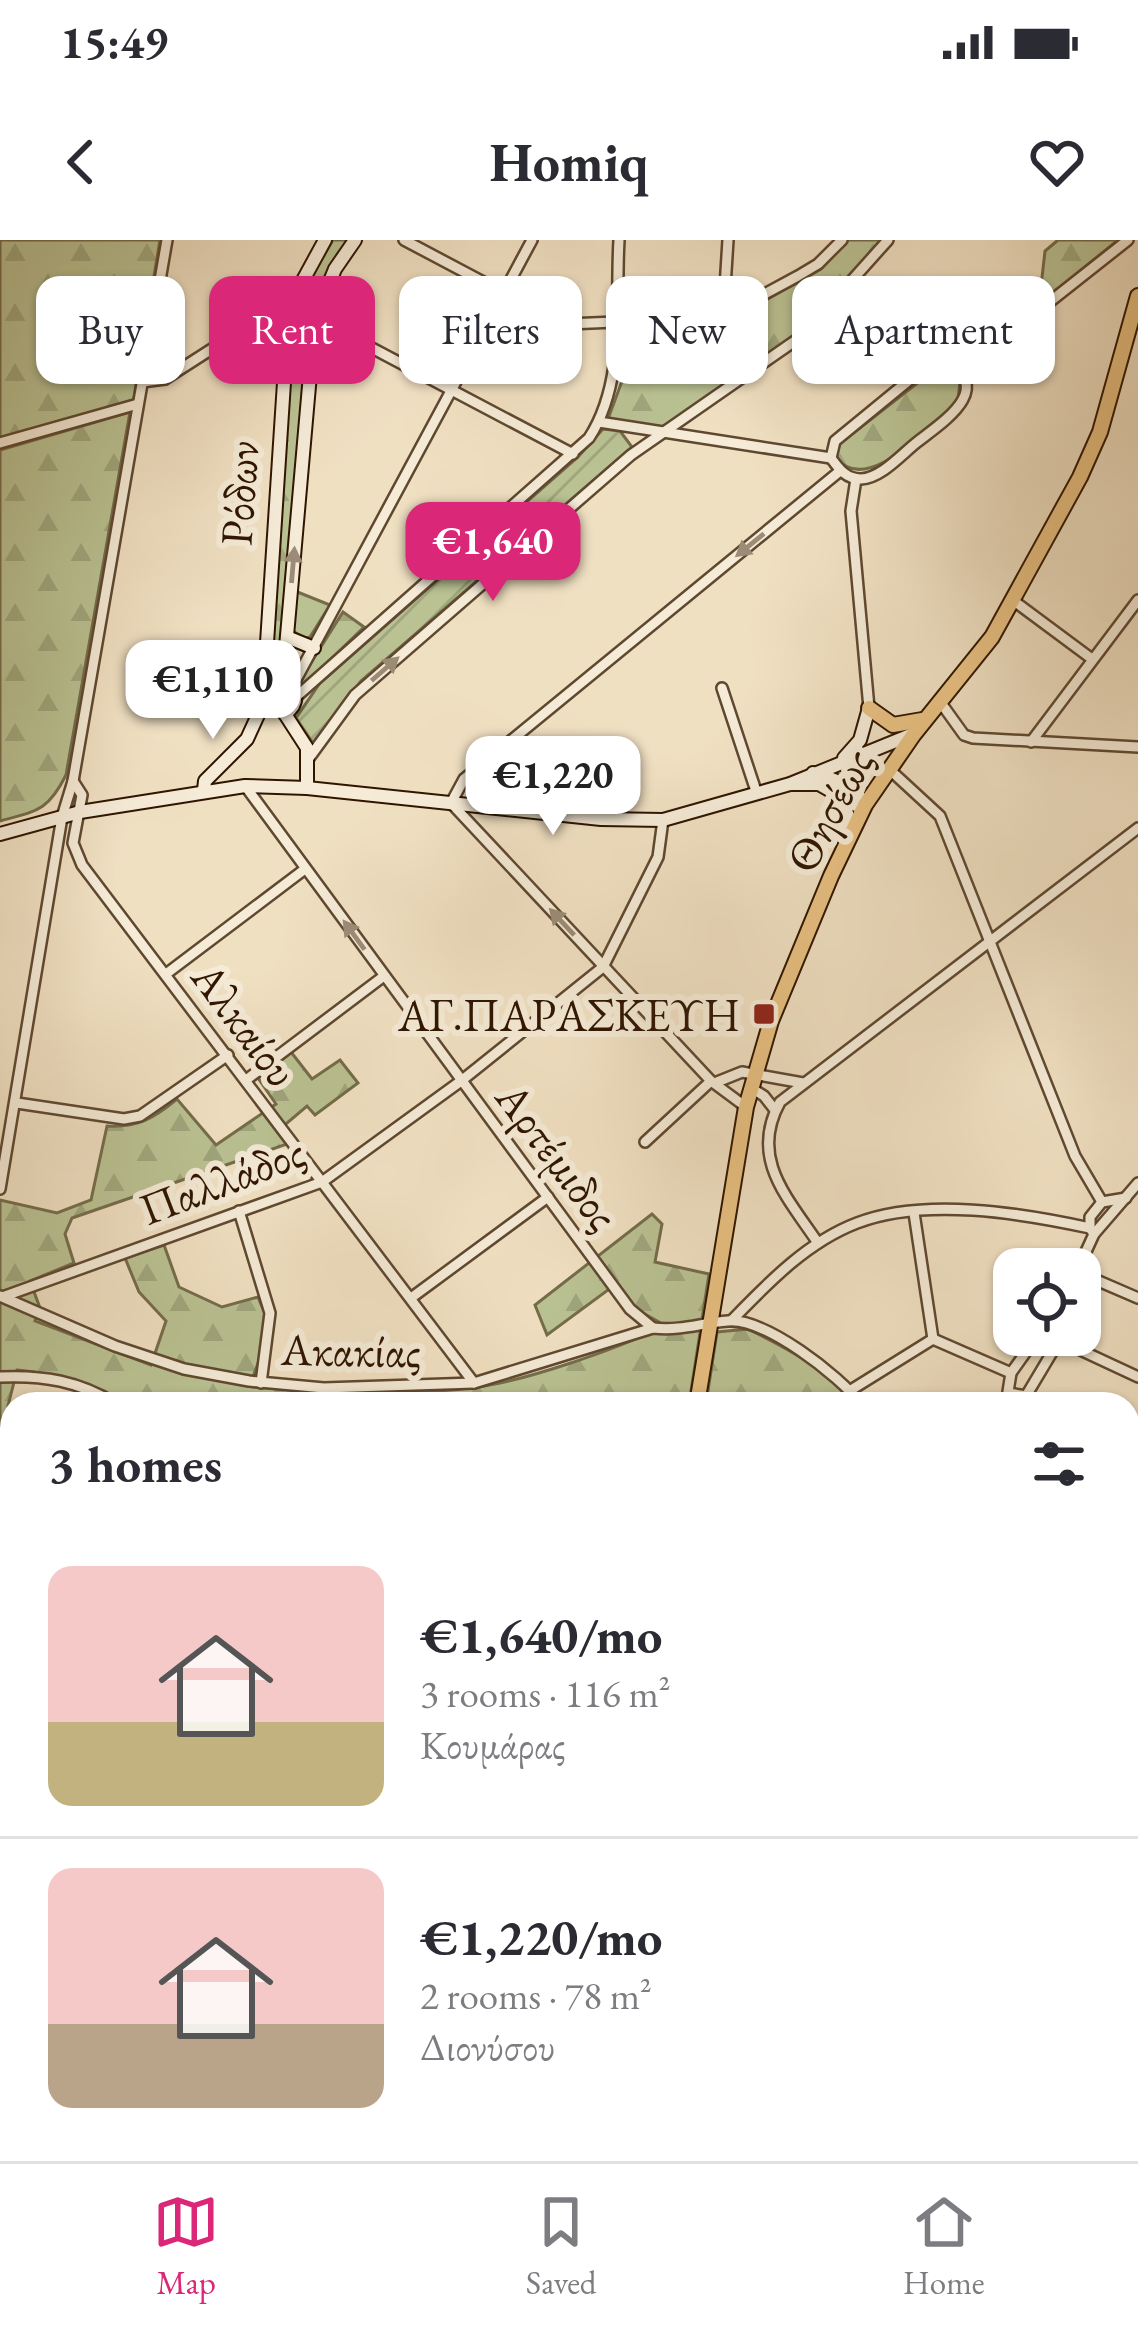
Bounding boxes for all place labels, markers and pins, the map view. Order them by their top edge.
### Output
pin: €1,640 [395,502,591,604]
pin: €1,110 [115,640,311,742]
pin: €1,220 [455,736,651,838]
place label: ΑΓ.ΠΑΡΑΣΚΕΥΗ [397,985,740,1043]
marker: ΑΓ.ΠΑΡΑΣΚΕΥΗ [751,1001,777,1027]

